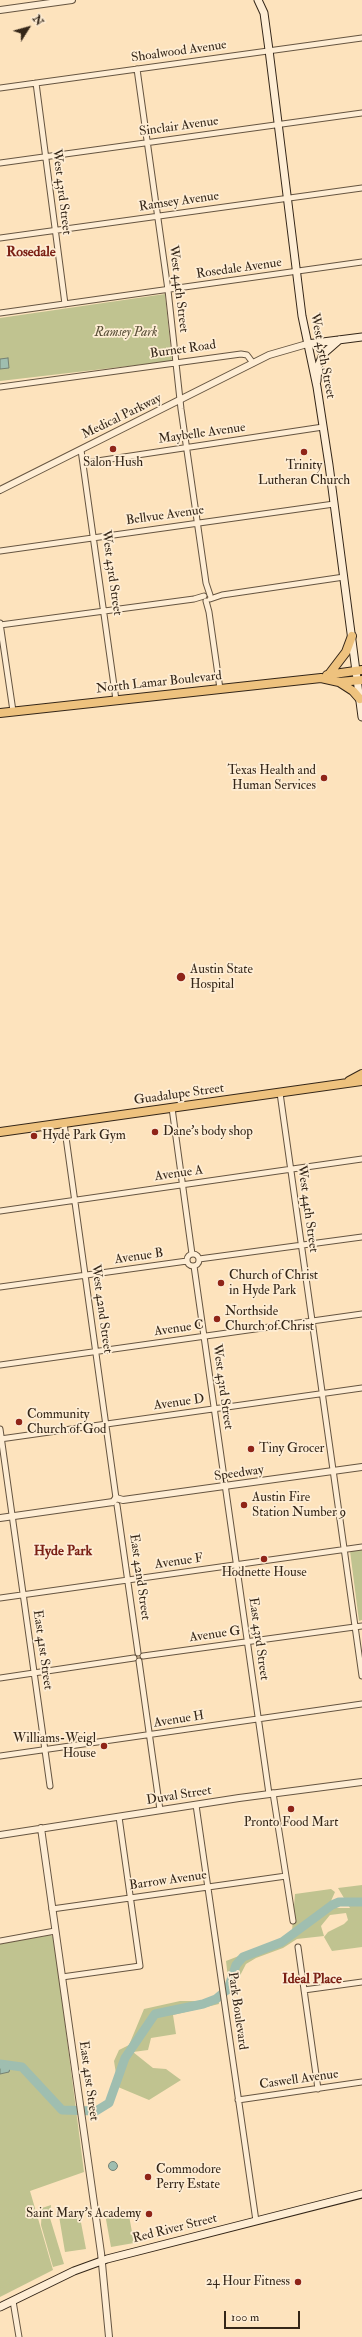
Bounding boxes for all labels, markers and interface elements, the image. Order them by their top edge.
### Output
north arrow [8,8,48,48]
text: N [30,13,46,28]
street label: Shoalwood Avenue [130,38,228,66]
street label: Sinclair Avenue [138,114,220,140]
street label: West 43rd Street [48,148,74,236]
street label: Ramsey Avenue [138,189,220,215]
street label: West 44th Street [165,244,191,334]
district label: Rosedale [6,245,56,261]
street label: Rosedale Avenue [195,255,283,283]
street label: West 45th Street [306,312,338,400]
park label: Ramsey Park [95,325,157,341]
street label: Burnet Road [149,338,217,362]
street label: Medical Parkway [80,391,164,443]
street label: Maybelle Avenue [158,420,246,448]
marker: Salon Hush [108,444,118,454]
marker: Trinity Lutheran Church [299,447,309,457]
place label: Salon Hush [83,455,143,471]
place label: Trinity Lutheran Church [258,458,350,489]
street label: Bellvue Avenue [125,503,205,529]
street label: West 43rd Street [97,529,125,617]
street label: North Lamar Boulevard [95,669,223,697]
place label: Texas Health and Human Services [228,763,316,794]
marker: Texas Health and Human Services [319,773,329,783]
place label: Austin State Hospital [190,962,253,993]
marker: Austin State Hospital [175,971,187,983]
street label: Guadalupe Street [133,1081,225,1109]
place label: Dane's body shop [163,1124,253,1140]
marker: Dane's body shop [150,1127,160,1137]
place label: Hyde Park Gym [42,1128,126,1144]
marker: Hyde Park Gym [29,1131,39,1141]
street label: Avenue A [154,1163,204,1185]
street label: West 44th Street [293,1164,321,1254]
street label: Avenue B [114,1246,164,1268]
street label: West 42nd Street [87,1264,115,1354]
place label: Church of Christ in Hyde Park [229,1268,318,1299]
marker: Church of Christ in Hyde Park [216,1278,226,1288]
place label: Northside Church of Christ [225,1304,314,1335]
marker: Northside Church of Christ [212,1314,222,1324]
street label: Avenue C [153,1318,205,1340]
street label: West 43rd Street [208,1343,236,1431]
street label: Avenue D [153,1392,205,1414]
place label: Community Church of God [27,1407,106,1438]
marker: Community Church of God [14,1417,24,1427]
place label: Tiny Grocer [259,1441,324,1457]
marker: Tiny Grocer [246,1444,256,1454]
street label: Speedway [213,1463,265,1485]
place label: Austin Fire Station Number 9 [252,1490,346,1521]
marker: Austin Fire Station Number 9 [239,1500,249,1510]
street label: East 42nd Street [125,1533,153,1621]
district label: Hyde Park [34,1544,92,1560]
street label: Avenue F [154,1551,204,1573]
marker: Hodnette House [259,1554,269,1564]
place label: Hodnette House [221,1565,307,1581]
street label: East 43rd Street [244,1597,272,1681]
street label: East 41st Street [29,1609,55,1691]
street label: Avenue G [189,1624,241,1646]
street label: Avenue H [153,1708,205,1732]
place label: Williams-Weigl House [13,1731,96,1762]
marker: Williams-Weigl House [99,1741,109,1751]
street label: Duval Street [145,1783,213,1809]
marker: Pronto Food Mart [286,1804,296,1814]
place label: Pronto Food Mart [244,1815,338,1831]
street label: Barrow Avenue [128,1868,208,1894]
street label: Park Boulevard [224,1971,250,2051]
district label: Ideal Place [282,1972,342,1988]
street label: East 41st Street [75,2040,101,2122]
street label: Caswell Avenue [258,2067,340,2093]
place label: Commodore Perry Estate [156,2162,221,2193]
marker: Commodore Perry Estate [143,2172,153,2182]
place label: Saint Mary's Academy [26,2206,141,2222]
marker: Saint Mary's Academy [144,2209,154,2219]
street label: Red River Street [131,2211,219,2247]
place label: 24 Hour Fitness [206,2274,290,2290]
marker: 24 Hour Fitness [293,2277,303,2287]
scale bar [226,2303,302,2329]
text: 100 m [231,2310,259,2325]

